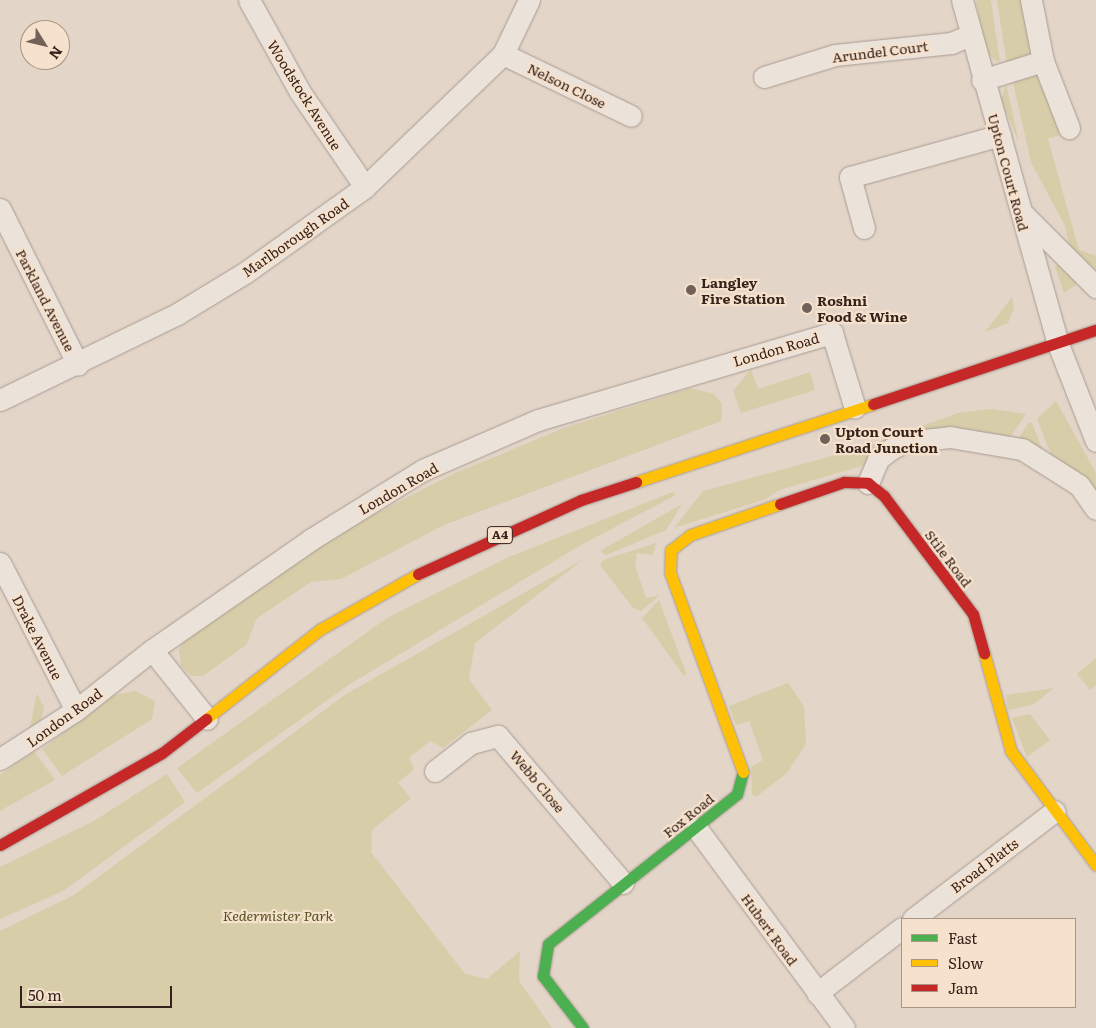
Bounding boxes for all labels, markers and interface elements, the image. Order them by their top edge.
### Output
north arrow [20,20,70,70]
street label: Woodstock Avenue [264,37,346,153]
street label: Arundel Court [831,37,929,65]
text: N [45,43,68,64]
street label: Nelson Close [525,59,609,111]
street label: Upton Court Road [985,111,1033,233]
street label: Marlborough Road [239,194,351,280]
street label: Parkland Avenue [13,246,79,354]
place label: Langley Fire Station [701,274,785,306]
marker: Langley Fire Station [685,284,697,296]
place label: Roshni Food & Wine [817,292,907,324]
marker: Roshni Food & Wine [801,302,813,314]
street label: London Road [731,329,821,369]
place label: Upton Court Road Junction [835,423,938,456]
marker: Upton Court Road Junction [819,433,831,445]
street label: London Road [355,459,441,517]
road number: A4 [486,526,514,544]
street label: Stile Road [922,526,976,590]
street label: Drake Avenue [10,592,66,682]
street label: London Road [23,684,105,750]
street label: Webb Close [507,746,569,816]
street label: Fox Road [659,789,717,841]
street label: Broad Platts [947,834,1021,896]
street label: Hubert Road [738,890,802,968]
park label: Kedermister Park [223,907,333,923]
legend [901,918,1076,1008]
text: Fast [948,926,977,949]
text: Slow [948,951,983,974]
scale bar [22,976,175,1008]
text: Jam [948,976,978,999]
text: 50 m [28,983,62,1006]

